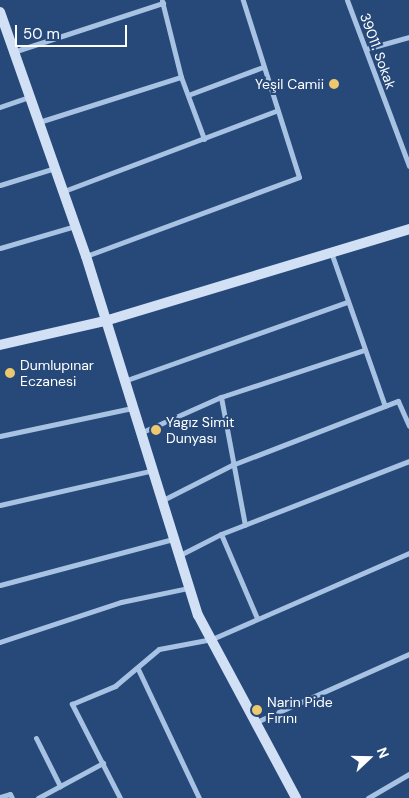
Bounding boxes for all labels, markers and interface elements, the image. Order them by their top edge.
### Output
street label: 39011. Sokak [357,11,399,91]
scale bar [18,15,130,47]
text: 50 m [23,24,60,44]
place label: Yeşil Camii [255,76,324,92]
marker: Yeşil Camii [328,78,340,90]
place label: Dumlupınar Eczanesi [20,357,94,390]
marker: Dumlupınar Eczanesi [4,367,16,379]
place label: Yagız Simit Dunyası [166,414,235,447]
marker: Yagız Simit Dunyası [150,424,162,436]
place label: Narin Pide Fırını [267,694,333,726]
marker: Narin Pide Fırını [251,704,263,716]
north arrow [344,733,394,783]
text: N [373,745,393,761]

